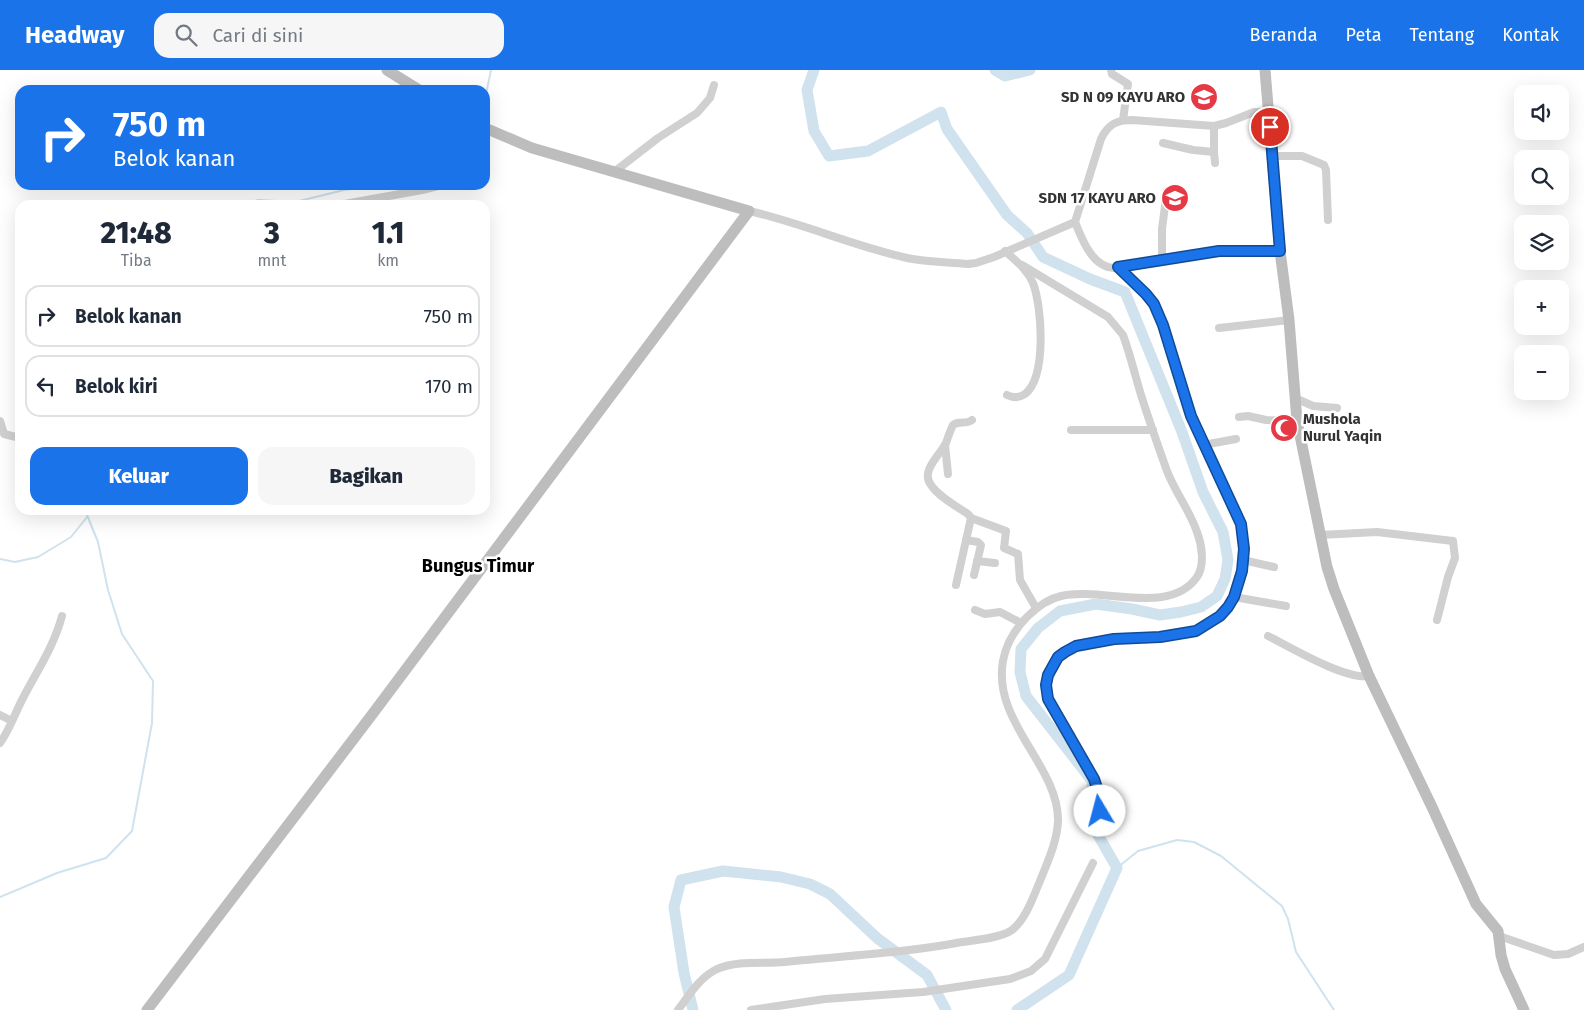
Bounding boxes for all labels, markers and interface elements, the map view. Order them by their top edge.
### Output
search box [154,13,504,58]
text: Headway [25,21,124,49]
icon: search [172,21,200,49]
text: Cari di sini [212,24,303,47]
text: Beranda [1250,24,1318,46]
text: Peta [1346,24,1381,46]
text: Tentang [1409,24,1474,46]
text: Kontak [1502,24,1559,46]
school or university icon: SD N 09 KAYU ARO [1189,82,1219,112]
map controls [1514,85,1569,400]
button: sound [1514,85,1569,140]
place label: SD N 09 KAYU ARO [1061,88,1185,106]
text: 750 m [113,103,206,145]
icon: right [30,105,95,170]
pin [1249,106,1291,148]
icon: arrive [1256,113,1284,141]
text: Belok kanan [113,145,235,172]
button: search [1514,150,1569,205]
school or university icon: SDN 17 KAYU ARO [1160,183,1190,213]
place label: SDN 17 KAYU ARO [1039,189,1156,207]
text: 21:48 [101,215,172,251]
text: 3 [264,215,280,251]
text: 1.1 [372,215,404,251]
button: layers [1514,215,1569,270]
text: Tiba [121,251,152,270]
text: mnt [257,251,286,270]
text: km [377,251,399,270]
button: + [1514,280,1569,335]
icon: right [32,302,60,330]
text: Belok kanan [75,305,182,328]
text: 750 m [423,305,473,328]
button: − [1514,345,1569,400]
icon: left [32,372,60,400]
text: Belok kiri [75,375,158,398]
text: 170 m [425,375,473,398]
place label: Mushola Nurul Yaqin [1303,410,1382,445]
mosque icon: Mushola Nurul Yaqin [1269,413,1299,443]
button: Keluar [30,447,248,505]
button: Bagikan [258,447,475,505]
district label: Bungus Timur [422,555,535,577]
position arrow [1073,784,1125,836]

